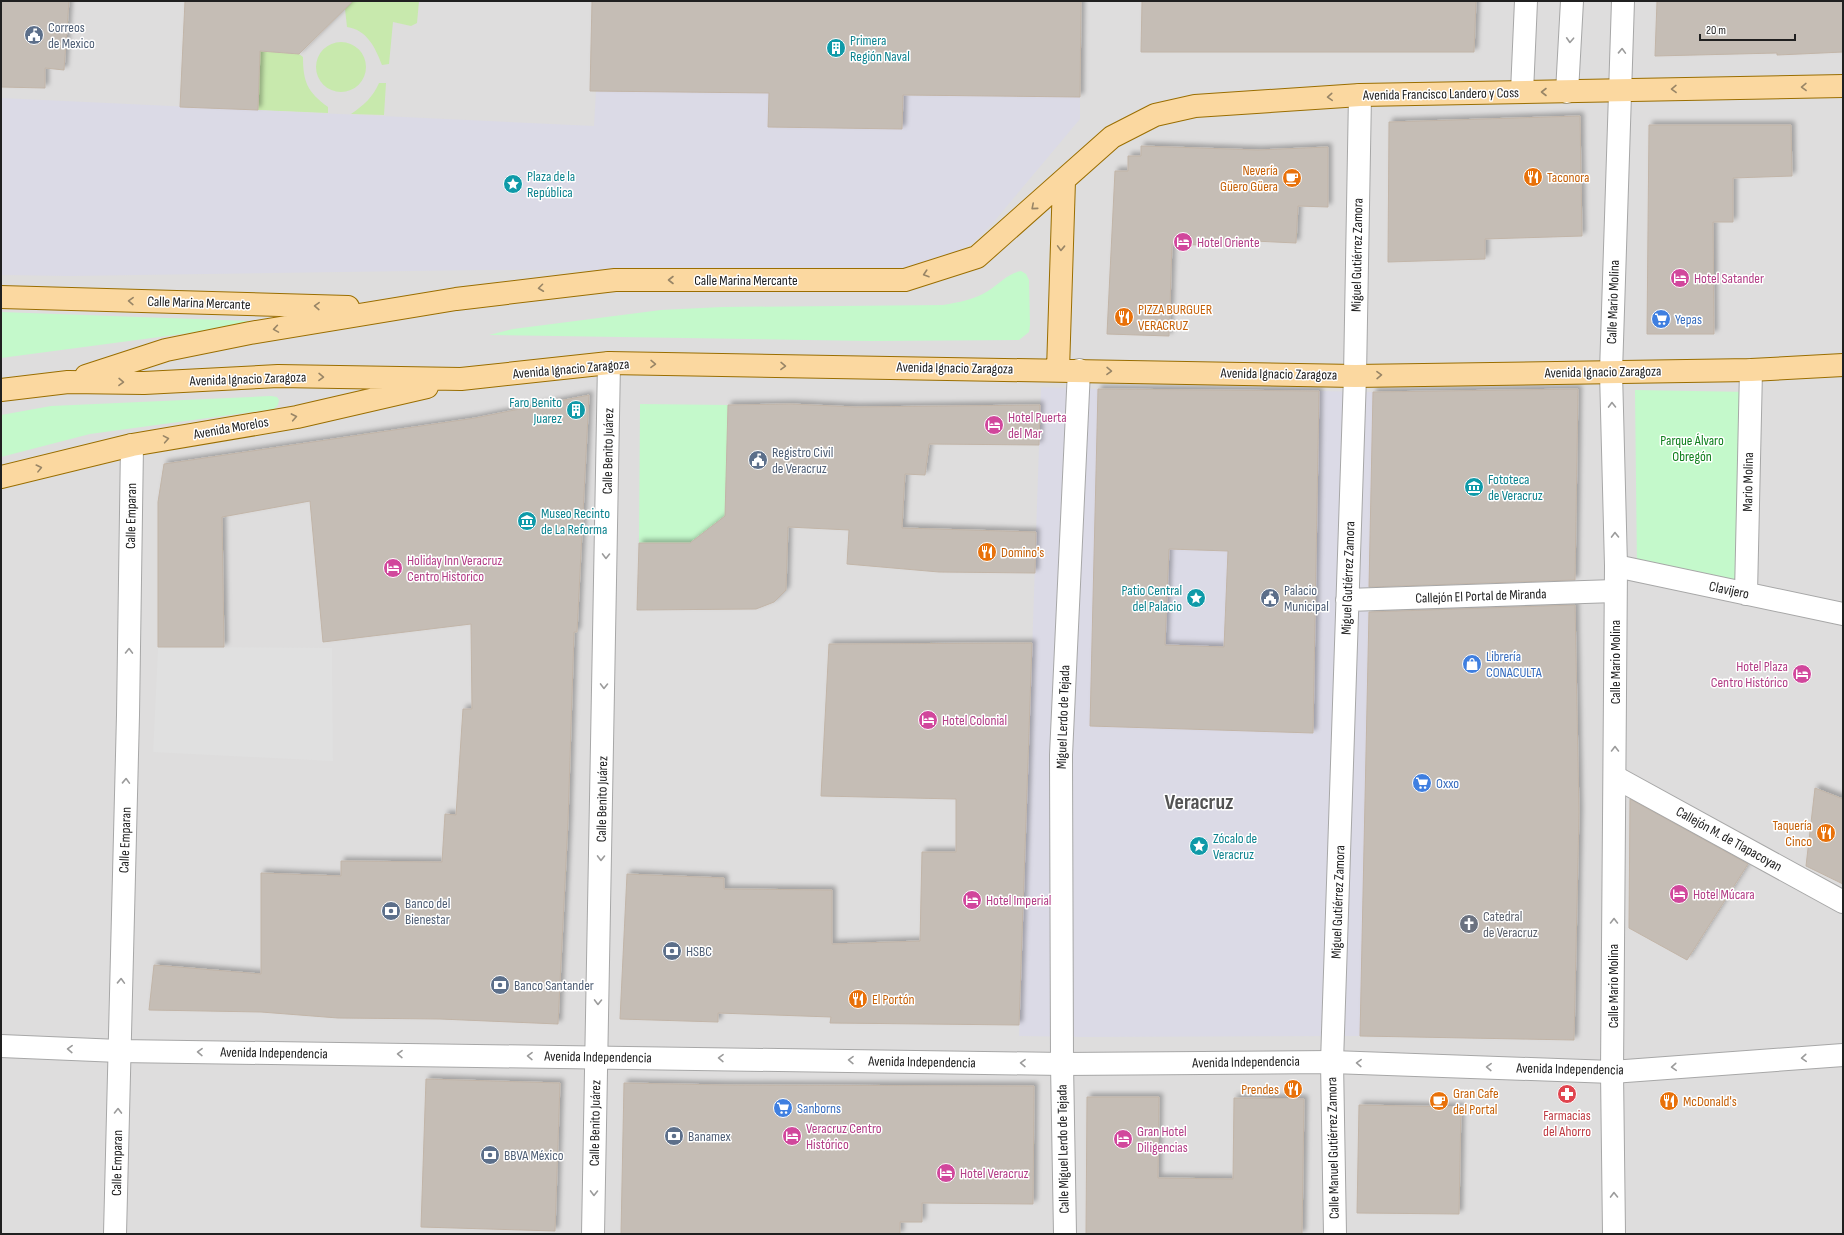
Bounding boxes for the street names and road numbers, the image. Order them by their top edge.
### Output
street label: Avenida Francisco Landero y Coss [1362,84,1519,104]
street label: Miguel Gutiérrez Zamora [1348,198,1366,312]
street label: Calle Mario Molina [1603,260,1623,344]
street label: Calle Marina Mercante [694,272,798,289]
street label: Calle Marina Mercante [147,293,251,313]
street label: Avenida Ignacio Zaragoza [511,355,630,383]
street label: Avenida Ignacio Zaragoza [896,358,1013,378]
street label: Avenida Ignacio Zaragoza [1544,362,1661,382]
street label: Avenida Ignacio Zaragoza [1220,364,1337,384]
street label: Avenida Ignacio Zaragoza [188,368,307,390]
street label: Calle Benito Juárez [599,408,617,494]
street label: Avenida Morelos [191,413,270,443]
street label: Mario Molina [1739,452,1757,512]
street label: Calle Emparan [122,483,140,549]
street label: Miguel Gutiérrez Zamora [1338,521,1358,635]
street label: Clavijero [1707,577,1751,603]
street label: Callejón El Portal de Miranda [1415,585,1547,607]
street label: Calle Mario Molina [1607,620,1624,704]
street label: Miguel Lerdo de Tejada [1053,665,1073,769]
street label: Calle Benito Juárez [593,756,611,842]
street label: Callejón M. de Tlapacoyan [1673,803,1785,875]
street label: Calle Emparan [115,807,135,873]
street label: Miguel Gutiérrez Zamora [1328,845,1348,959]
street label: Calle Mario Molina [1605,944,1622,1028]
street label: Avenida Independencia [219,1044,328,1062]
street label: Avenida Independencia [543,1048,652,1066]
street label: Avenida Independencia [867,1053,976,1071]
street label: Avenida Independencia [1191,1053,1300,1071]
street label: Avenida Independencia [1515,1060,1624,1078]
street label: Calle Manuel Gutiérrez Zamora [1323,1077,1343,1219]
street label: Calle Benito Juárez [586,1080,604,1166]
street label: Calle Miguel Lerdo de Tejada [1053,1084,1073,1214]
street label: Calle Emparan [108,1130,126,1196]

